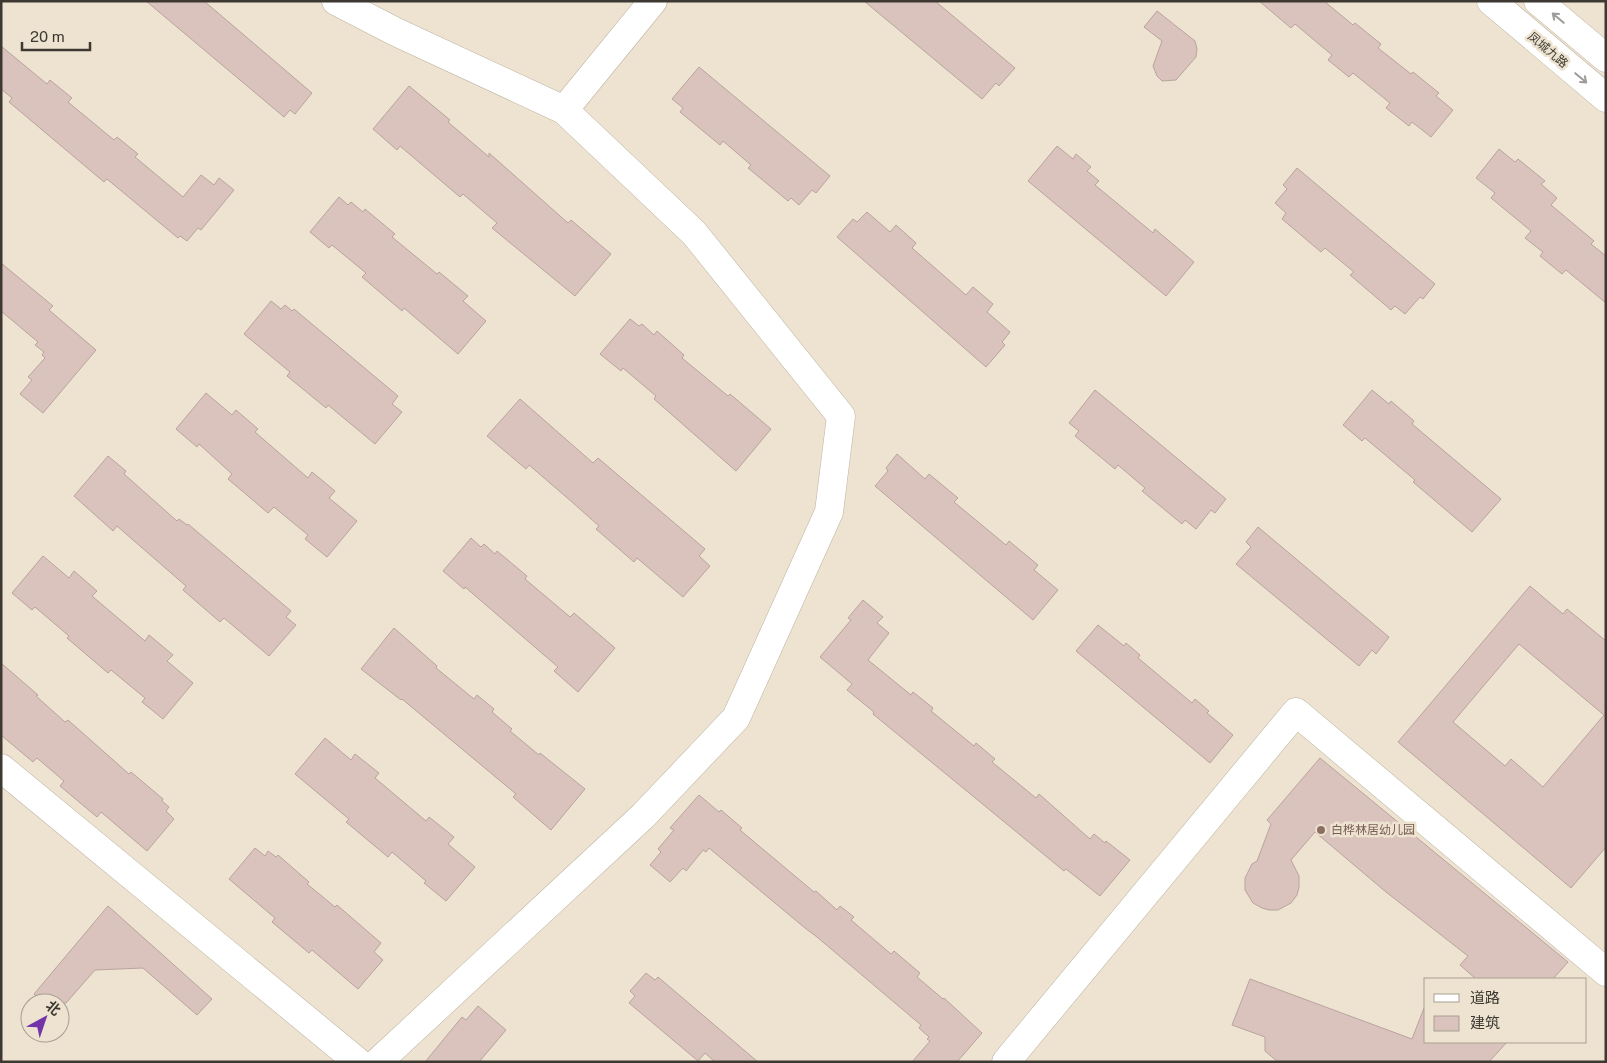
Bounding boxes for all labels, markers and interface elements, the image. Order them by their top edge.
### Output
one-way arrow [1552,13,1565,24]
scale bar [22,20,90,52]
text: 20 m [30,28,65,45]
street label: 凤城九路 [1525,29,1571,71]
one-way arrow [1575,72,1588,83]
place label: 白桦林居幼儿园 [1331,823,1415,837]
marker: 白桦林居幼儿园 [1315,824,1327,836]
legend [1424,978,1587,1043]
text: 道路 [1470,989,1500,1006]
north arrow [20,993,70,1043]
text: 北 [43,997,64,1019]
text: 建筑 [1470,1014,1500,1031]

